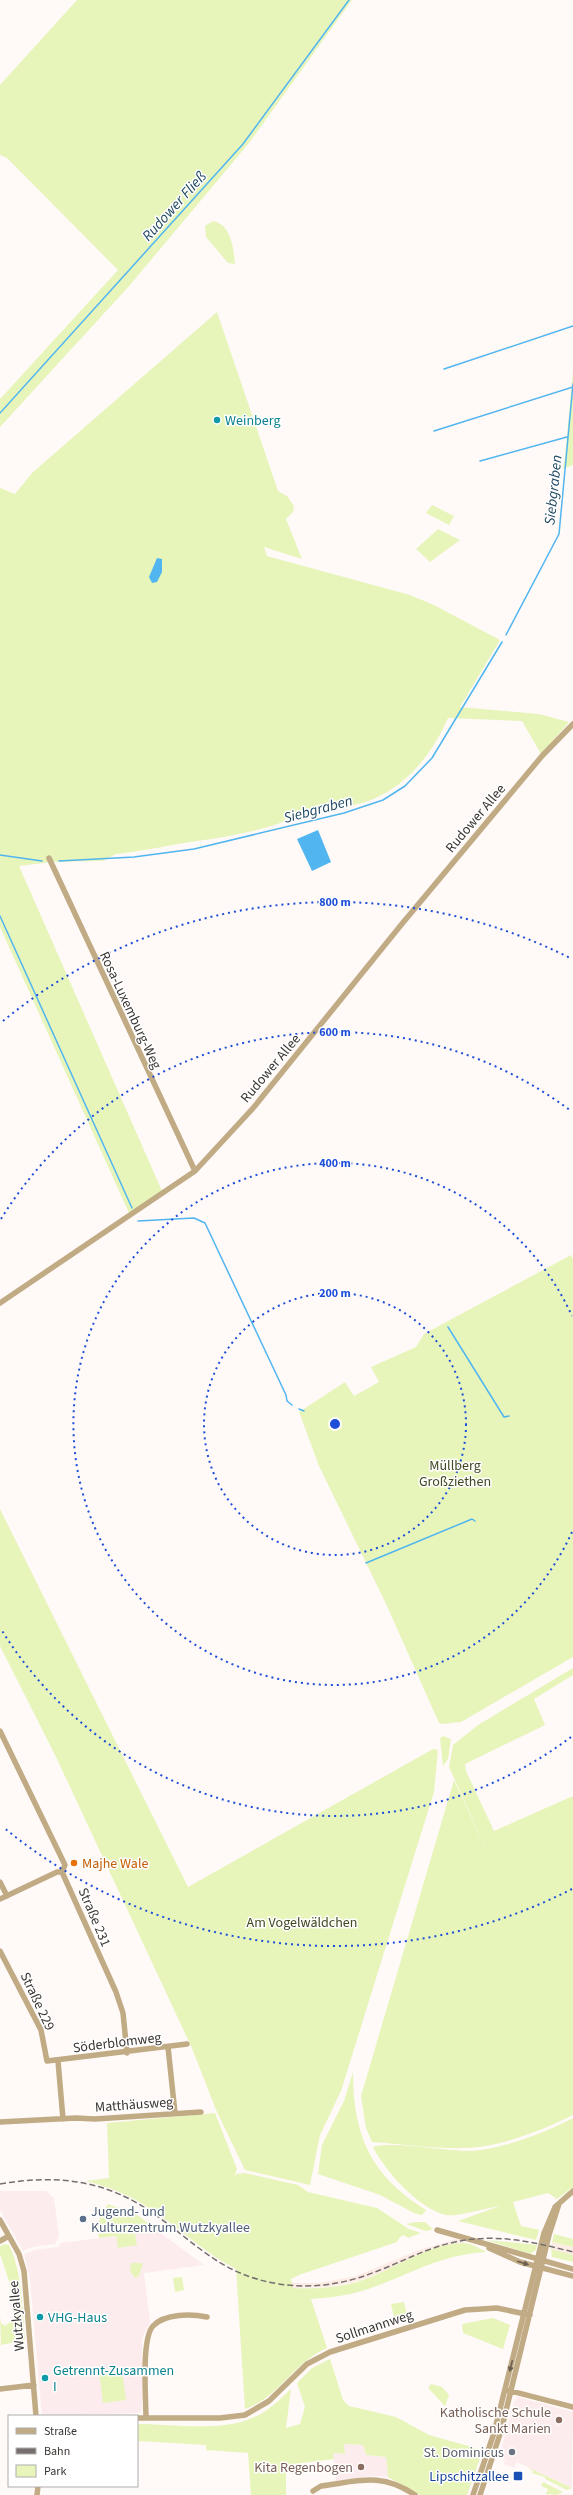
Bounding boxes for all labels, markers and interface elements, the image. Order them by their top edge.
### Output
water label: Rudower Fließ [137,167,211,246]
place label: Weinberg [225,411,281,431]
marker: Weinberg [212,415,222,425]
water label: Siebgraben [539,454,568,526]
street label: Rudower Allee [441,780,511,857]
water label: Siebgraben [281,790,355,829]
text: 800 m [319,894,351,911]
street label: Rosa-Luxemburg-Weg [94,948,166,1073]
text: 600 m [319,1024,351,1041]
street label: Rudower Allee [236,1030,306,1107]
text: 400 m [319,1155,351,1172]
text: 200 m [319,1285,351,1302]
centre of rings [328,1417,342,1431]
park label: Müllberg Großziethen [419,1456,491,1492]
place label: Majhe Wale [82,1854,148,1874]
marker: Majhe Wale [69,1858,79,1868]
street label: Straße 231 [73,1885,115,1950]
park label: Am Vogelwäldchen [247,1913,357,1933]
street label: Straße 229 [15,1969,59,2034]
street label: Söderblomweg [72,2028,163,2058]
street label: Matthäusweg [94,2092,174,2118]
place label: Jugend- und Kulturzentrum Wutzkyallee [91,2202,250,2238]
marker: Jugend- und Kulturzentrum Wutzkyallee [78,2214,88,2224]
one-way arrow [517,2260,529,2266]
street label: Wutzkyallee [4,2280,30,2352]
street label: Sollmannweg [333,2305,415,2349]
place label: VHG-Haus [48,2308,107,2328]
marker: VHG-Haus [35,2312,45,2322]
one-way arrow [508,2360,514,2372]
place label: Getrennt-Zusammen I [53,2361,174,2397]
marker: Getrennt-Zusammen I [40,2373,50,2383]
place label: Katholische Schule Sankt Marien [440,2403,551,2439]
legend [8,2415,138,2487]
marker: Katholische Schule Sankt Marien [554,2415,564,2425]
text: Straße [44,2423,77,2440]
text: Bahn [44,2443,70,2460]
place label: St. Dominicus [424,2443,504,2463]
marker: St. Dominicus [507,2447,517,2457]
place label: Kita Regenbogen [254,2458,353,2478]
marker: Kita Regenbogen [356,2462,366,2472]
text: Park [44,2463,66,2480]
place label: Lipschitzallee [429,2467,509,2487]
marker: Lipschitzallee [512,2470,524,2482]

